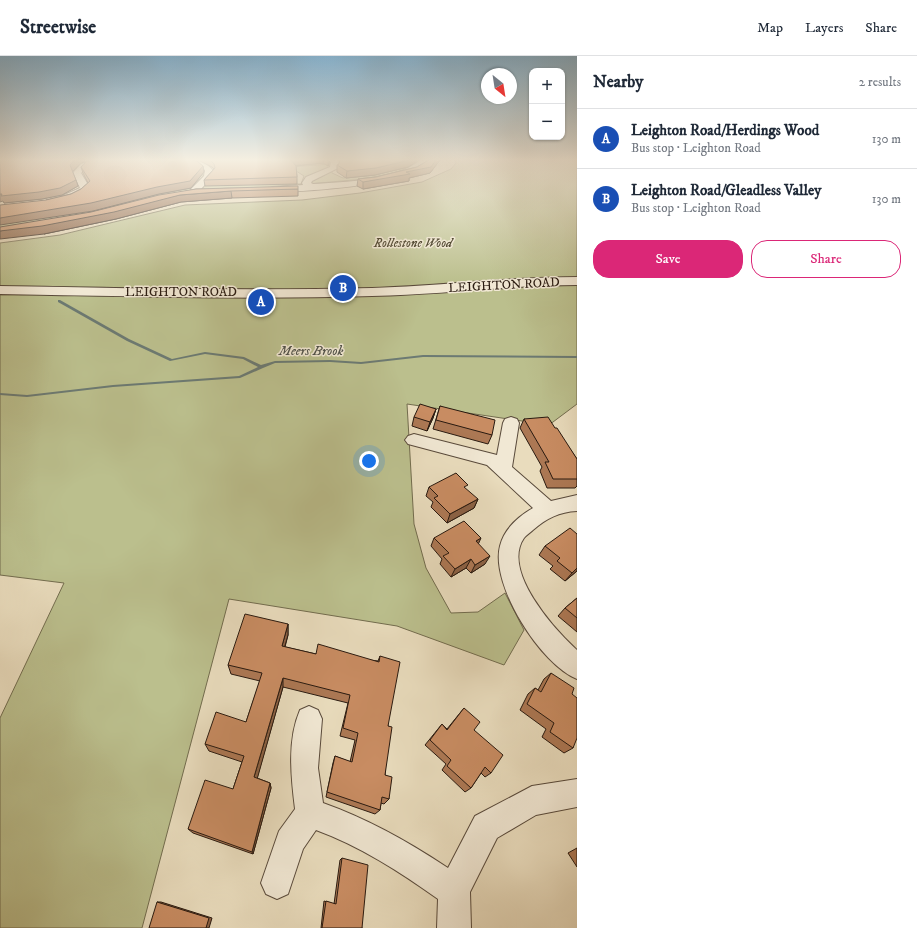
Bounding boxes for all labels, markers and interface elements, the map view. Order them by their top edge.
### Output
text: Streetwise [20,16,96,39]
text: Map [757,19,783,37]
text: Layers [805,19,843,37]
text: Share [865,19,897,37]
north arrow [481,68,517,104]
map controls [529,68,565,140]
button: + [529,68,565,104]
text: Nearby [593,71,643,93]
text: 2 results [859,74,901,90]
button: − [529,104,565,140]
text: Leighton Road/Herdings Wood [631,121,819,140]
text: A [602,131,610,147]
text: 130 m [872,131,901,147]
text: Bus stop · Leighton Road [631,140,761,156]
text: Leighton Road/Gleadless Valley [631,181,821,200]
text: B [602,191,610,207]
text: 130 m [872,191,901,207]
text: Bus stop · Leighton Road [631,200,761,216]
park label: Rollestone Wood [373,235,454,251]
button: Save [593,240,743,278]
button: Share [751,240,901,278]
pin: B [330,273,356,303]
street label: LEIGHTON ROAD [448,274,561,296]
street label: LEIGHTON ROAD [125,284,237,300]
pin: A [248,287,274,317]
water label: Meers Brook [278,342,343,360]
your location [359,451,379,471]

